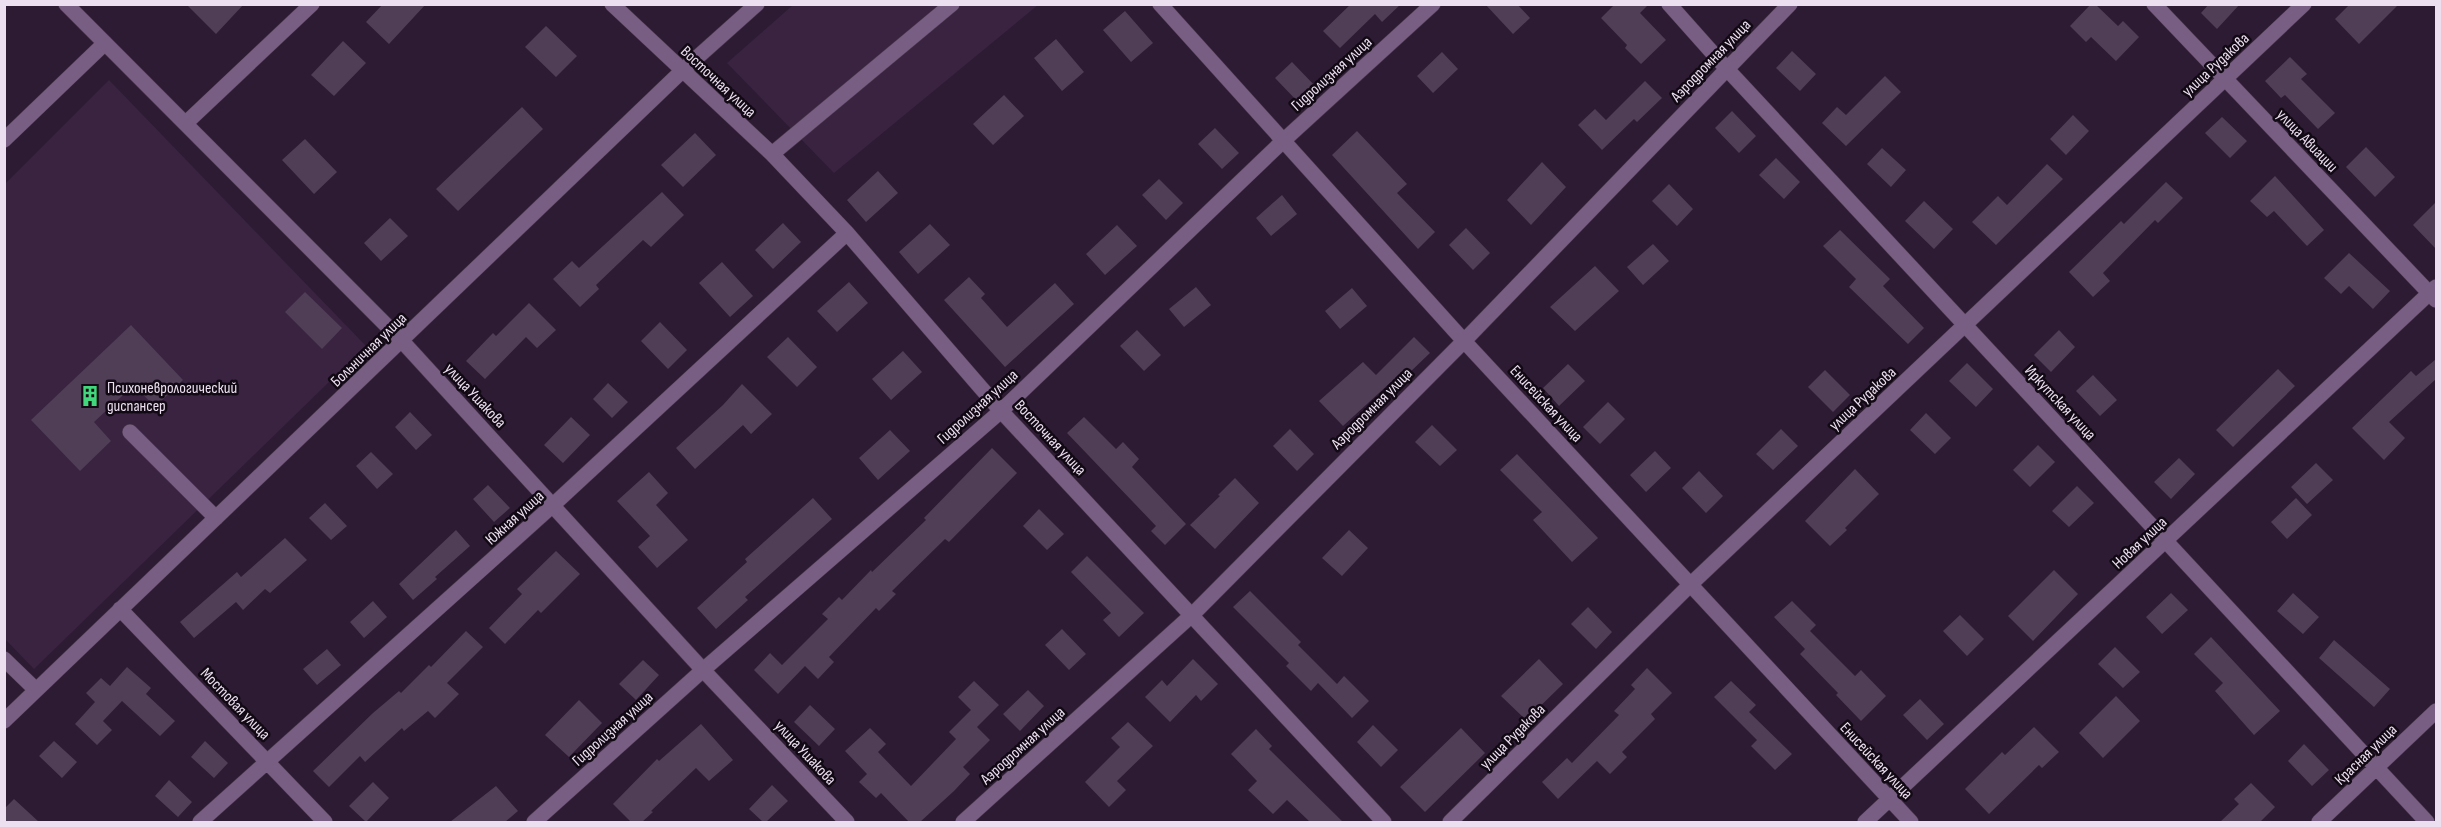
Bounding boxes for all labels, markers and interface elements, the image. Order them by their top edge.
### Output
street label: Аэродромная улица [1666,16,1755,107]
street label: улица Рудакова [2179,29,2253,101]
street label: Гидролизная улица [1288,33,1376,115]
street label: Восточная улица [676,42,760,122]
street label: улица Авиации [2272,106,2342,176]
street label: Больничная улица [327,309,411,391]
street label: улица Ушакова [440,360,510,432]
street label: Енисейская улица [1506,362,1586,446]
street label: Иркутская улица [2020,362,2100,445]
street label: улица Рудакова [1826,363,1900,435]
street label: Аэродромная улица [1327,365,1417,454]
street label: Гидролизная улица [934,366,1022,448]
place label: Психоневрологический диспансер [107,379,237,416]
building icon: Психоневрологический диспансер [78,384,102,408]
street label: Восточная улица [1010,396,1090,480]
street label: Южная улица [482,487,548,549]
street label: Новая улица [2109,513,2171,573]
street label: Мостовая улица [196,664,274,744]
street label: Гидролизная улица [569,688,657,770]
street label: улица Рудакова [1476,700,1550,774]
street label: Аэродромная улица [976,703,1069,790]
street label: улица Ушакова [770,717,840,789]
street label: Енисейская улица [1836,719,1916,803]
street label: Красная улица [2331,721,2401,789]

